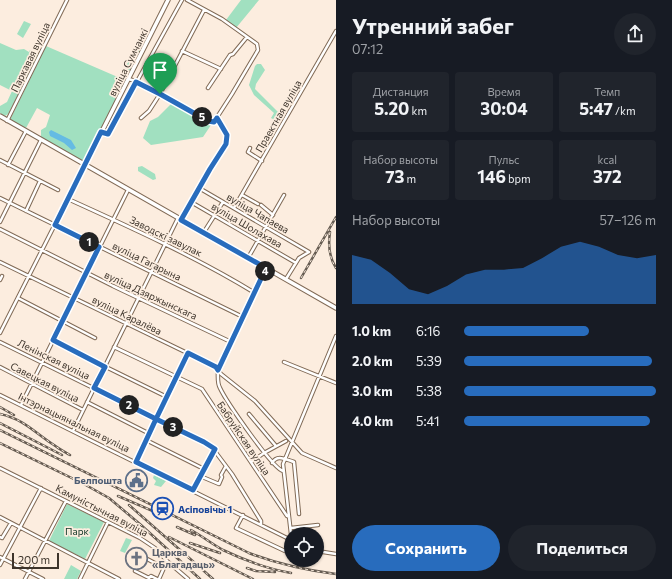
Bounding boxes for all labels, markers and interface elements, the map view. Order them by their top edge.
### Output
text: Утренний забег [352,12,514,39]
button: share [614,13,656,55]
street label: Паркавая вуліца [8,20,52,94]
street label: вуліца Сумчанкі [106,26,150,98]
text: 07:12 [352,41,383,57]
pin [143,53,177,94]
icon: arrive [149,59,171,81]
street label: Праектная вуліца [252,78,304,154]
text: Дистанция [373,85,429,98]
text: Время [488,85,520,98]
text: Темп [594,85,620,98]
text: 5.20 [374,98,409,119]
text: 30:04 [480,98,528,119]
text: 5:47 [579,98,613,119]
text: km [409,104,427,117]
text: /km [613,104,636,117]
pin: 5 [192,107,212,127]
text: 5 [199,110,205,123]
text: Набор высоты [363,153,438,166]
text: Пульс [489,153,519,166]
text: kcal [597,153,617,166]
text: 73 [385,166,404,187]
text: 146 [477,166,506,187]
text: 372 [593,166,622,187]
text: m [404,172,416,185]
text: bpm [506,172,531,185]
street label: вуліца Чапаева [225,190,291,236]
street label: вуліца Шолахава [209,200,285,250]
text: Набор высоты [352,212,440,228]
text: 57–126 m [600,212,656,228]
street label: Заводскі завулак [128,213,205,259]
pin: 1 [79,232,99,252]
text: 1 [87,235,91,248]
street label: вуліца Гагарына [111,239,183,283]
pin: 4 [255,261,275,281]
text: 4 [262,264,268,277]
street label: вуліца Дзяржынскага [103,268,199,322]
street label: вуліца Каралёва [90,293,164,337]
text: 1.0 km [352,323,391,339]
text: 6:16 [416,323,440,339]
street label: Ленінская вуліца [16,336,92,382]
text: 2.0 km [352,353,393,369]
text: 5:39 [416,353,442,369]
street label: Савецкая вуліца [9,359,81,405]
text: 3.0 km [352,383,393,399]
text: 5:38 [416,383,442,399]
street label: Інтэрнацыянальная вуліца [16,390,132,454]
pin: 2 [119,395,139,415]
text: 2 [126,398,132,411]
street label: Бабруйская вуліца [215,399,273,477]
text: 4.0 km [352,413,393,429]
text: 5:41 [416,413,440,429]
pin: 3 [163,417,183,437]
text: 3 [170,420,176,433]
public building icon: Белпошта [124,467,150,493]
place label: Белпошта [74,474,122,486]
street label: Камуністычная вуліца [54,481,150,539]
station icon: Асіповічы 1 [149,496,175,522]
place label: Асіповічы 1 [178,503,232,515]
park label: Парк [65,525,90,537]
button: Сохранить [352,525,500,571]
button: Поделиться [508,525,656,571]
map controls [284,527,324,567]
button: locate [284,527,324,567]
church icon: Царква «Благадаць» [123,545,149,571]
place label: Царква «Благадаць» [152,546,216,570]
scale bar [12,551,59,570]
text: 200 m [18,553,50,566]

